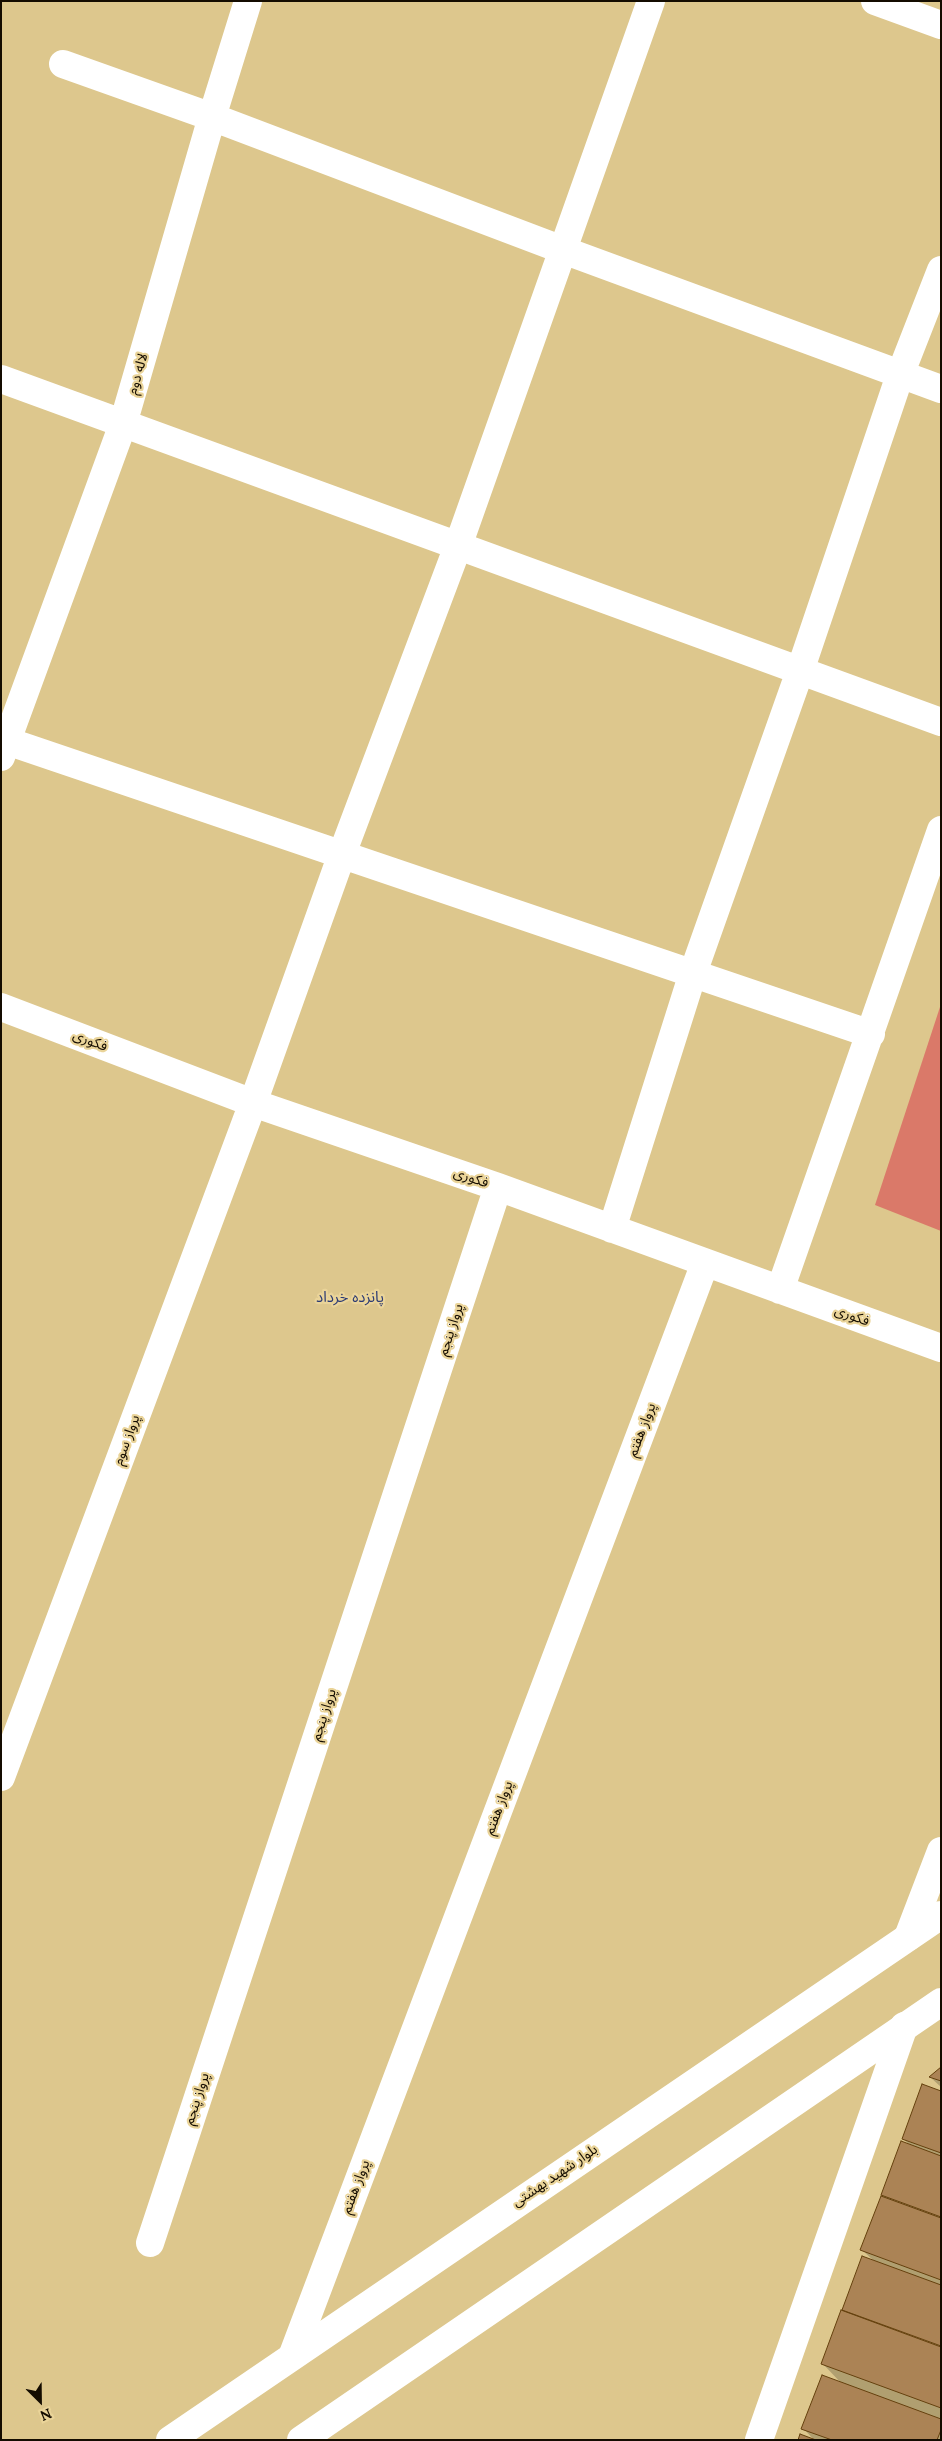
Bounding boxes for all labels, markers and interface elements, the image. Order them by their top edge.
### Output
street label: لاله دوم [124,352,152,396]
street label: فکوری [70,1027,110,1055]
street label: فکوری [451,1164,491,1192]
district label: پانزده خرداد [316,1289,384,1307]
street label: پرواز پنجم [435,1302,467,1358]
street label: فکوری [832,1302,872,1330]
street label: پرواز هفتم [624,1401,660,1459]
street label: پرواز سوم [110,1412,144,1468]
street label: پرواز پنجم [308,1687,340,1743]
street label: پرواز هفتم [481,1779,517,1837]
street label: پرواز پنجم [181,2071,213,2127]
street label: بلوار شهید بهشتی [509,2141,601,2211]
street label: پرواز هفتم [338,2158,374,2216]
north arrow [15,2376,65,2426]
text: N [37,2404,54,2425]

